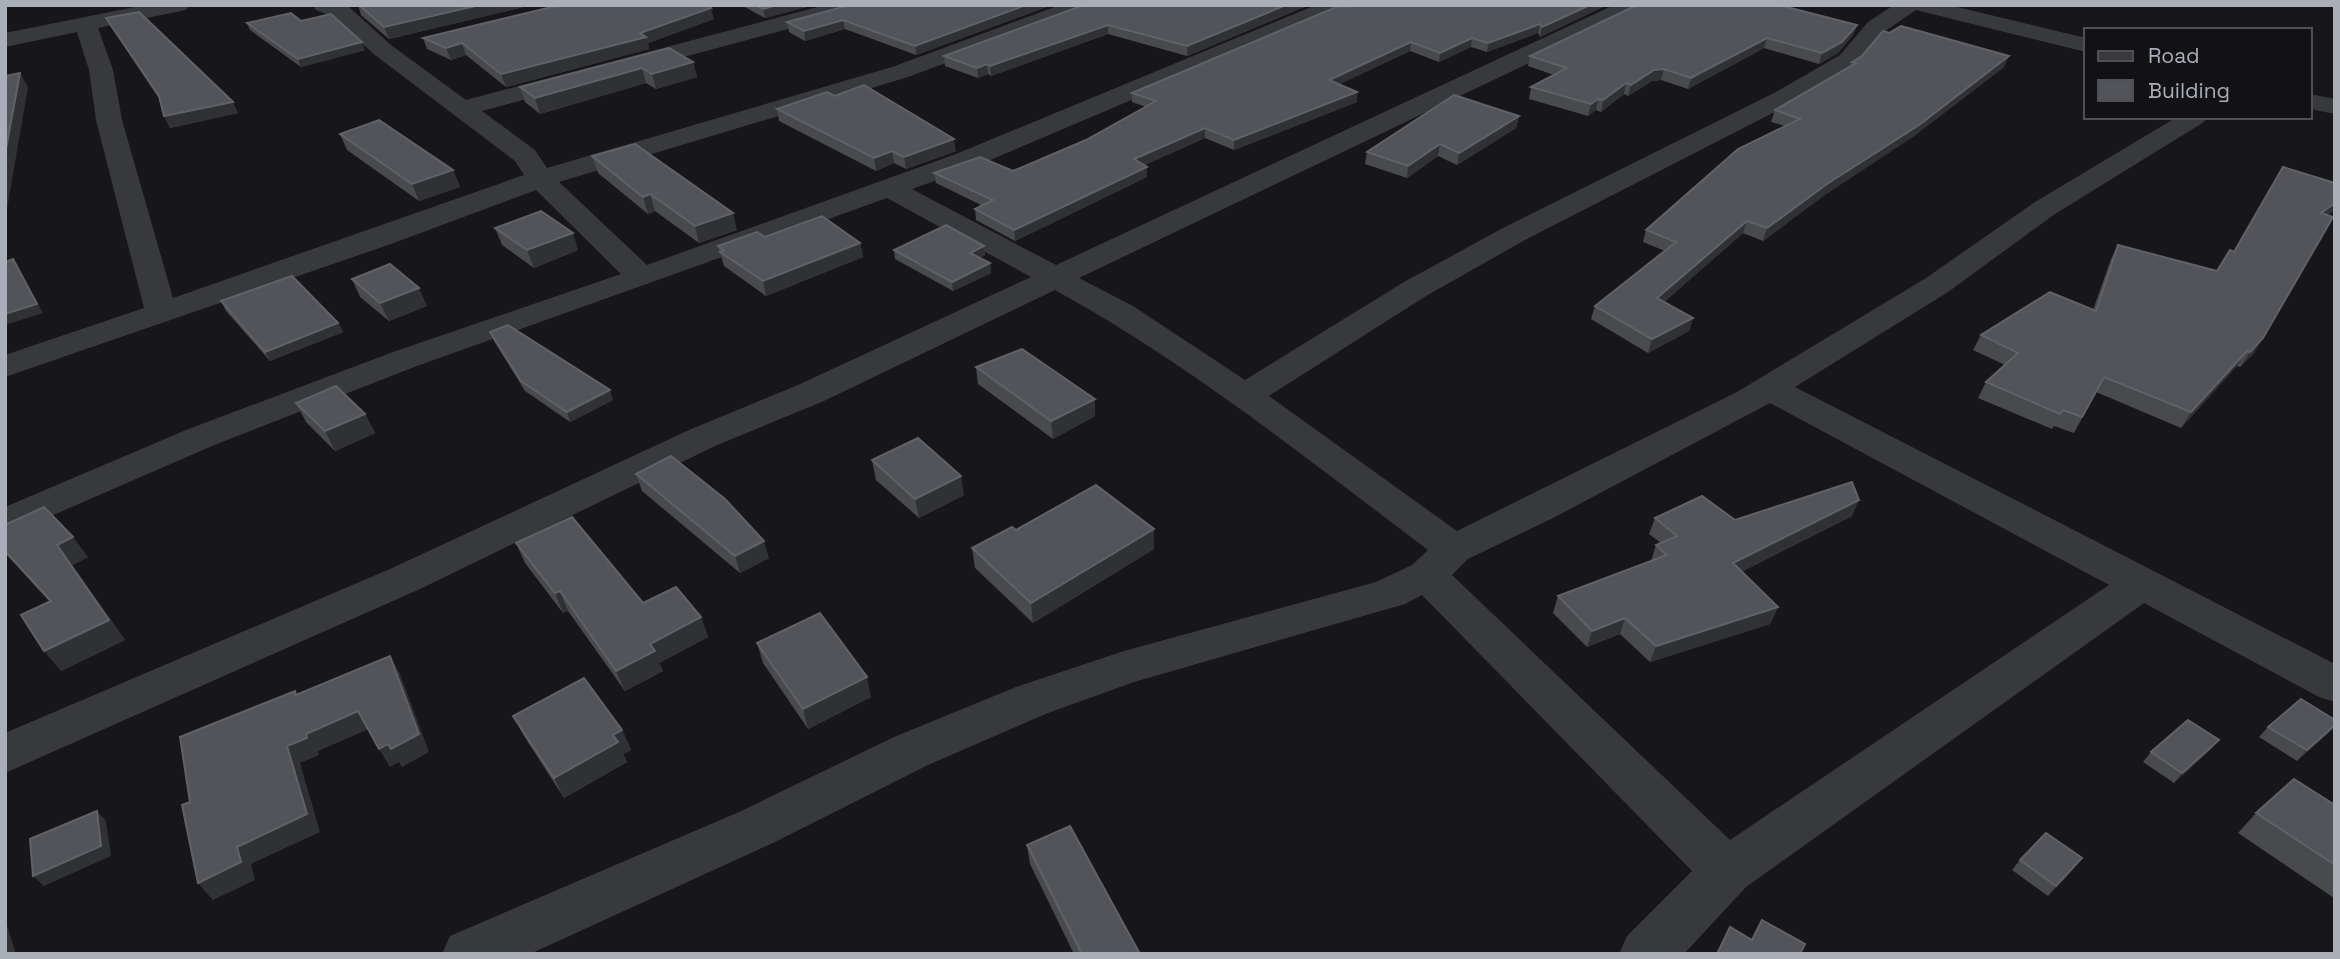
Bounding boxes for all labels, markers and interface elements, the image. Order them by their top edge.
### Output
legend [2084,28,2312,119]
text: Road [2148,42,2200,69]
text: Building [2148,77,2230,104]

